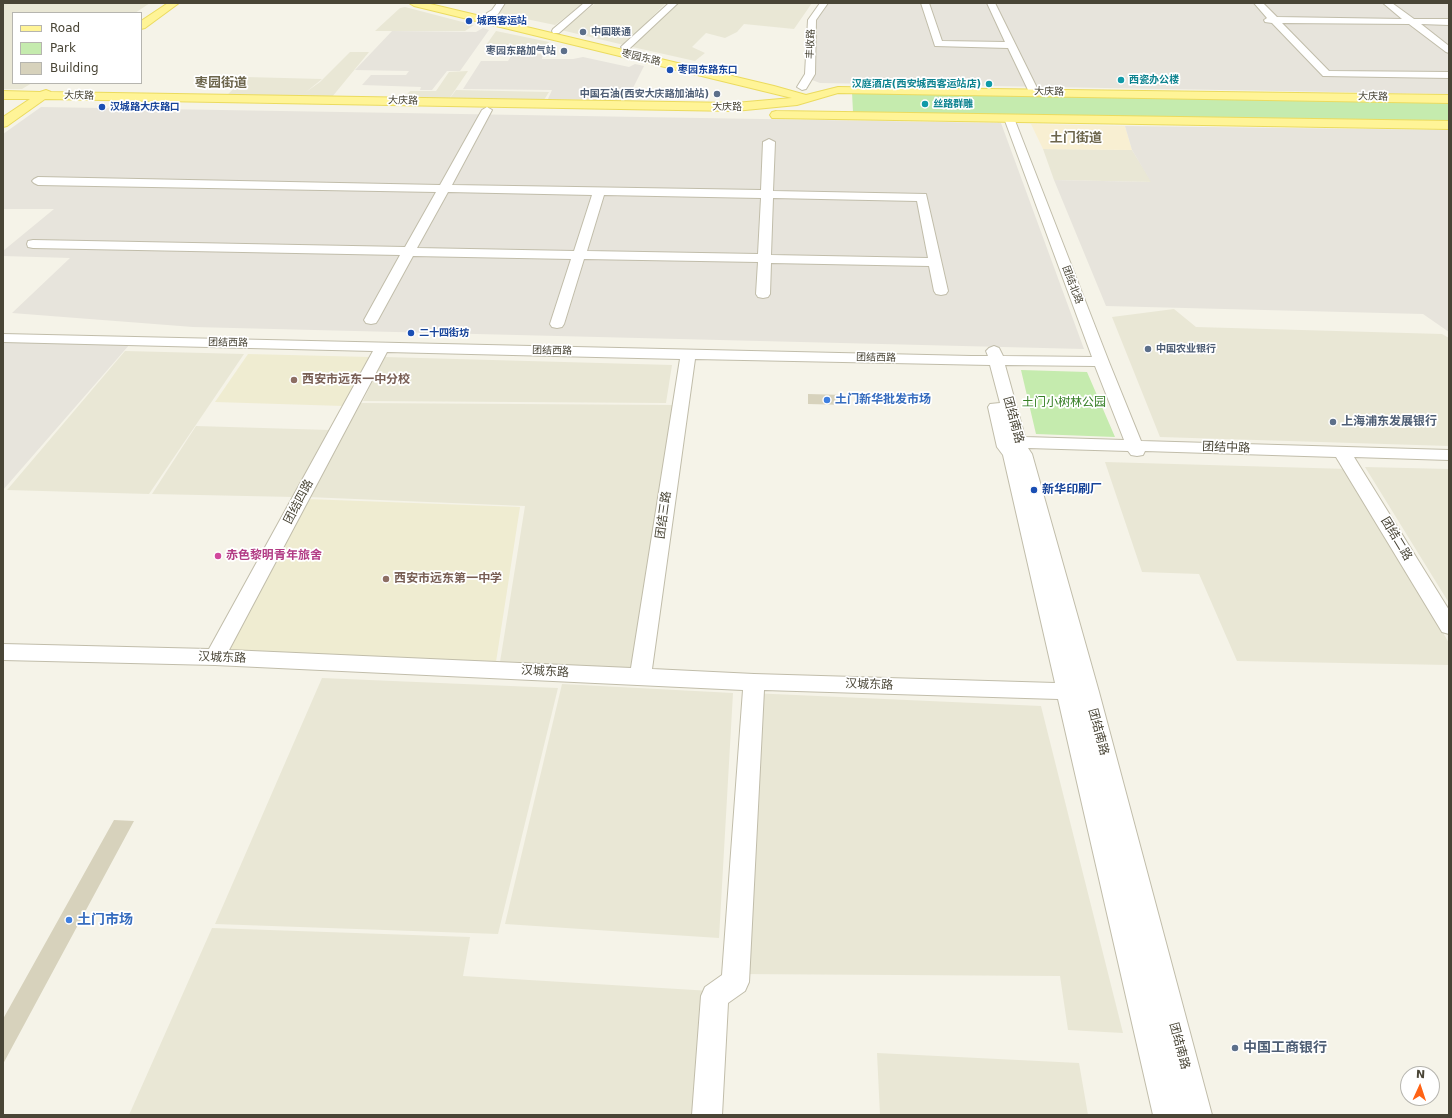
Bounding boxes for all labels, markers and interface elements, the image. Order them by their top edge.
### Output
legend [12,12,142,84]
place label: 城西客运站 [477,15,527,27]
marker: 城西客运站 [464,16,474,26]
text: Road [50,21,80,35]
place label: 中国联通 [591,26,631,38]
marker: 中国联通 [578,27,588,37]
street label: 丰收路 [804,29,818,59]
text: Park [50,41,76,55]
place label: 枣园东路加气站 [486,45,556,57]
marker: 枣园东路加气站 [559,46,569,56]
street label: 枣园东路 [620,48,662,68]
text: Building [50,61,99,75]
place label: 枣园东路东口 [678,64,738,76]
marker: 枣园东路东口 [665,65,675,75]
place label: 西瓷办公楼 [1129,74,1179,86]
marker: 西瓷办公楼 [1116,75,1126,85]
district label: 枣园街道 [195,76,247,92]
place label: 汉庭酒店(西安城西客运站店) [852,78,981,90]
marker: 汉庭酒店(西安城西客运站店) [984,79,994,89]
street label: 大庆路 [1034,86,1064,98]
place label: 中国石油(西安大庆路加油站) [580,88,709,100]
marker: 中国石油(西安大庆路加油站) [712,89,722,99]
street label: 大庆路 [64,90,94,102]
street label: 大庆路 [1358,91,1388,103]
street label: 大庆路 [388,95,418,107]
place label: 丝路群雕 [933,98,973,110]
marker: 丝路群雕 [920,99,930,109]
place label: 汉城路大庆路口 [110,101,180,113]
street label: 大庆路 [712,101,742,113]
marker: 汉城路大庆路口 [97,102,107,112]
district label: 土门街道 [1050,131,1102,147]
street label: 团结北路 [1059,264,1085,306]
place label: 二十四街坊 [419,327,469,339]
marker: 二十四街坊 [406,328,416,338]
street label: 团结西路 [208,337,248,349]
place label: 中国农业银行 [1156,343,1216,355]
marker: 中国农业银行 [1143,344,1153,354]
street label: 团结西路 [532,345,572,357]
street label: 团结西路 [856,352,896,364]
place label: 西安市远东一中分校 [302,373,410,387]
marker: 西安市远东一中分校 [289,375,299,385]
place label: 土门新华批发市场 [835,393,931,407]
marker: 土门新华批发市场 [822,395,832,405]
street label: 团结南路 [1000,395,1026,445]
park label: 土门小树林公园 [1022,396,1106,410]
place label: 上海浦东发展银行 [1341,415,1437,429]
marker: 上海浦东发展银行 [1328,417,1338,427]
street label: 团结中路 [1202,440,1250,456]
street label: 团结四路 [281,477,317,527]
place label: 新华印刷厂 [1042,483,1102,497]
marker: 新华印刷厂 [1029,485,1039,495]
street label: 团结三路 [654,490,674,540]
street label: 团结二路 [1377,515,1415,563]
place label: 赤色黎明青年旅舍 [226,549,322,563]
marker: 赤色黎明青年旅舍 [213,551,223,561]
place label: 西安市远东第一中学 [394,572,502,586]
marker: 西安市远东第一中学 [381,574,391,584]
street label: 汉城东路 [198,650,246,666]
street label: 汉城东路 [521,664,569,680]
street label: 汉城东路 [845,677,893,693]
street label: 团结南路 [1085,707,1111,757]
place label: 土门市场 [77,912,133,928]
marker: 土门市场 [64,915,74,925]
street label: 团结南路 [1166,1021,1192,1071]
place label: 中国工商银行 [1243,1040,1327,1056]
marker: 中国工商银行 [1230,1043,1240,1053]
north arrow [1400,1066,1440,1106]
text: N [1416,1068,1426,1081]

